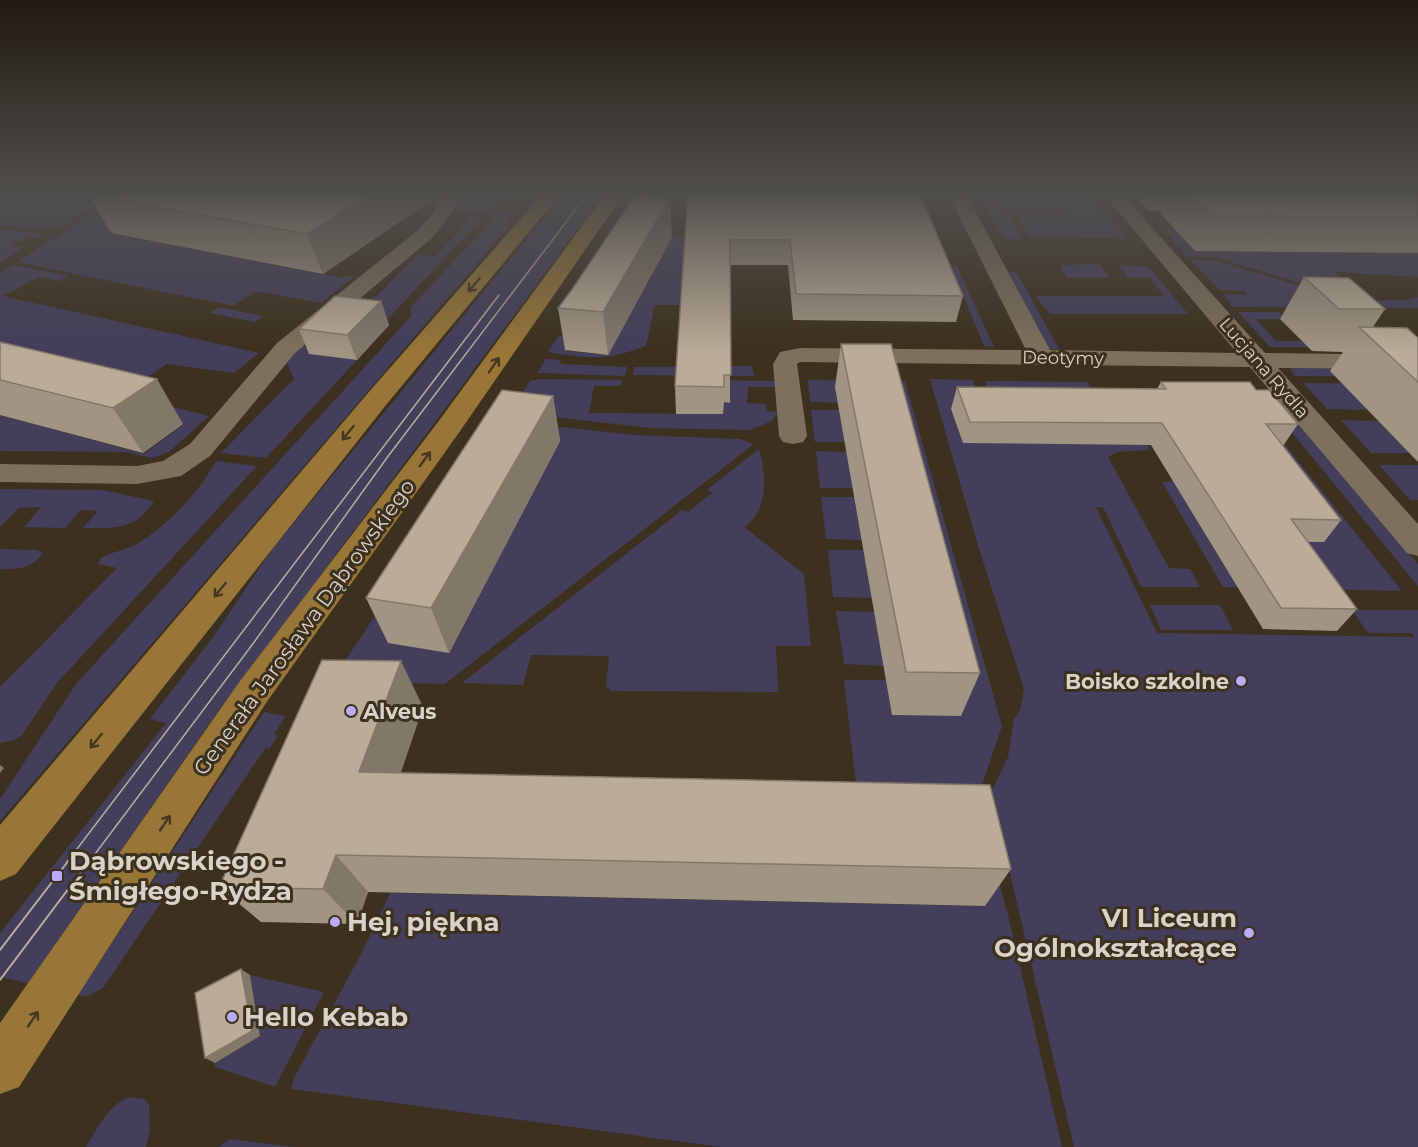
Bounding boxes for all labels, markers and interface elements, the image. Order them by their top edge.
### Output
one-way arrow [467,277,481,292]
street label: Lucjana Rydla [1214,313,1314,423]
street label: Deotymy [1022,346,1104,370]
one-way arrow [487,357,500,373]
one-way arrow [342,425,355,441]
one-way arrow [419,452,432,468]
street label: Generała Jarosława Dąbrowskiego [188,474,420,780]
one-way arrow [213,582,226,598]
place label: Boisko szkolne [1065,669,1229,694]
marker: Boisko szkolne [1234,674,1248,688]
place label: Alveus [362,699,436,724]
marker: Alveus [344,704,358,718]
one-way arrow [90,733,103,749]
one-way arrow [159,814,172,831]
place label: Dąbrowskiego - Śmigłego-Rydza [69,845,292,907]
marker: Dąbrowskiego - Śmigłego-Rydza [50,869,64,883]
place label: VI Liceum Ogólnokształcące [994,902,1237,964]
place label: Hej, piękna [347,906,500,938]
marker: Hej, piękna [328,915,342,929]
marker: VI Liceum Ogólnokształcące [1242,926,1256,940]
place label: Hello Kebab [244,1001,408,1033]
marker: Hello Kebab [225,1010,239,1024]
one-way arrow [27,1012,39,1028]

